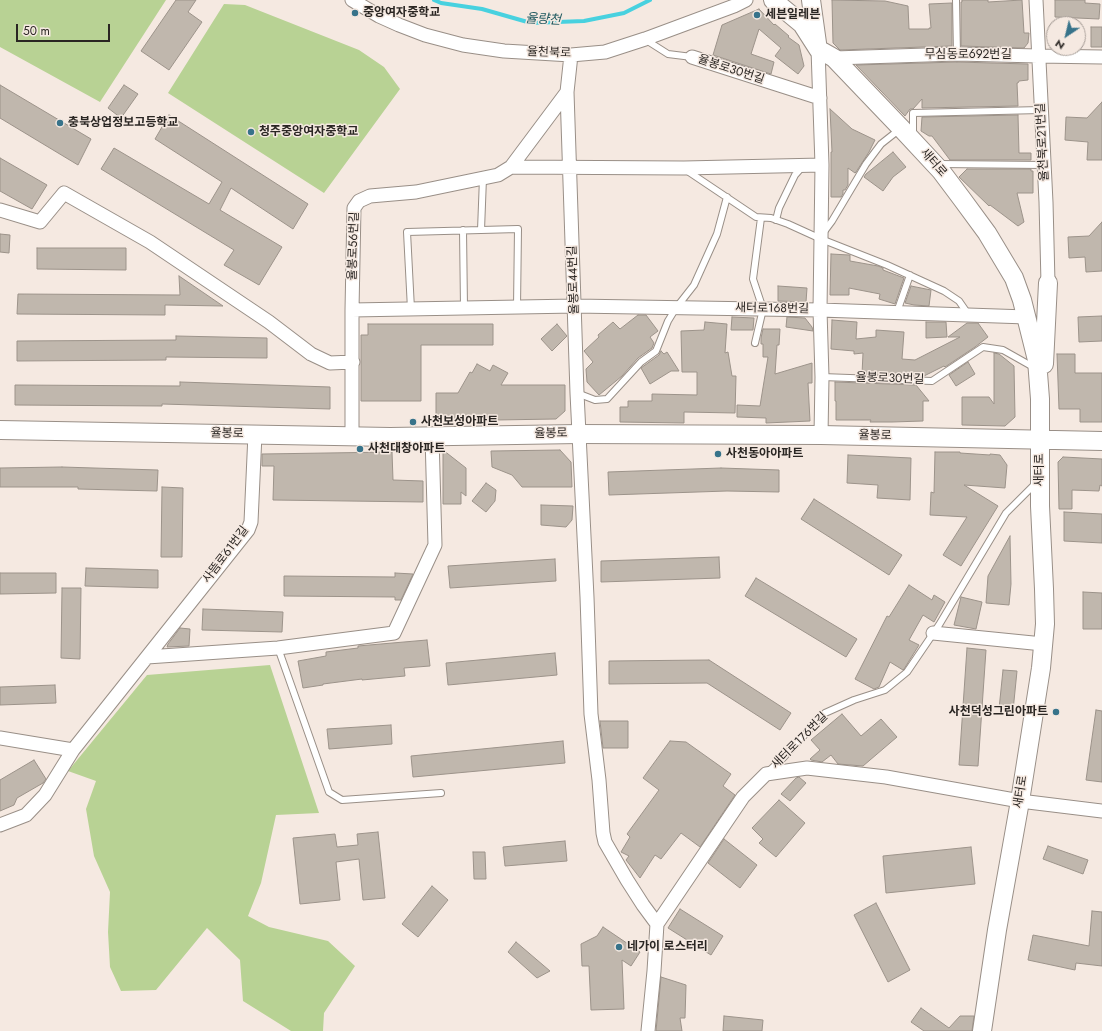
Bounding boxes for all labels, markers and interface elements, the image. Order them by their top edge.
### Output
place label: 중앙여자중학교 [363,6,440,20]
marker: 중앙여자중학교 [350,8,360,18]
place label: 세븐일레븐 [765,8,820,22]
marker: 세븐일레븐 [752,10,762,20]
water label: 율량천 [525,11,561,29]
scale bar [18,16,112,42]
north arrow [1046,16,1086,56]
text: 50 m [23,22,50,40]
text: N [1052,36,1068,54]
street label: 율천북로 [527,45,571,61]
street label: 무심동로692번길 [925,48,1011,62]
street label: 율봉로30번길 [696,52,766,88]
street label: 율천북로21번길 [1034,102,1052,182]
place label: 충북상업정보고등학교 [68,116,178,130]
marker: 충북상업정보고등학교 [55,118,65,128]
place label: 청주중앙여자중학교 [259,125,358,139]
marker: 청주중앙여자중학교 [246,127,256,137]
street label: 새터로 [917,146,949,180]
street label: 율봉로56번길 [346,211,362,281]
street label: 율봉로44번길 [566,245,582,315]
street label: 새터로168번길 [735,301,809,317]
street label: 율봉로30번길 [855,371,925,387]
place label: 사천보성아파트 [421,415,498,429]
marker: 사천보성아파트 [408,417,418,427]
street label: 율봉로 [210,427,244,441]
street label: 율봉로 [534,427,568,441]
street label: 율봉로 [858,429,892,443]
place label: 사천대창아파트 [368,442,445,456]
marker: 사천대창아파트 [355,444,365,454]
place label: 사천동아아파트 [726,447,803,461]
marker: 사천동아아파트 [713,449,723,459]
street label: 새터로 [1033,453,1047,487]
street label: 사뜸로61번길 [200,524,252,586]
place label: 사천덕성그린아파트 [949,705,1048,719]
marker: 사천덕성그린아파트 [1051,707,1061,717]
street label: 새터로176번길 [769,710,831,772]
street label: 새터로 [1011,775,1031,809]
place label: 네가이 로스터리 [627,940,708,954]
marker: 네가이 로스터리 [614,942,624,952]

